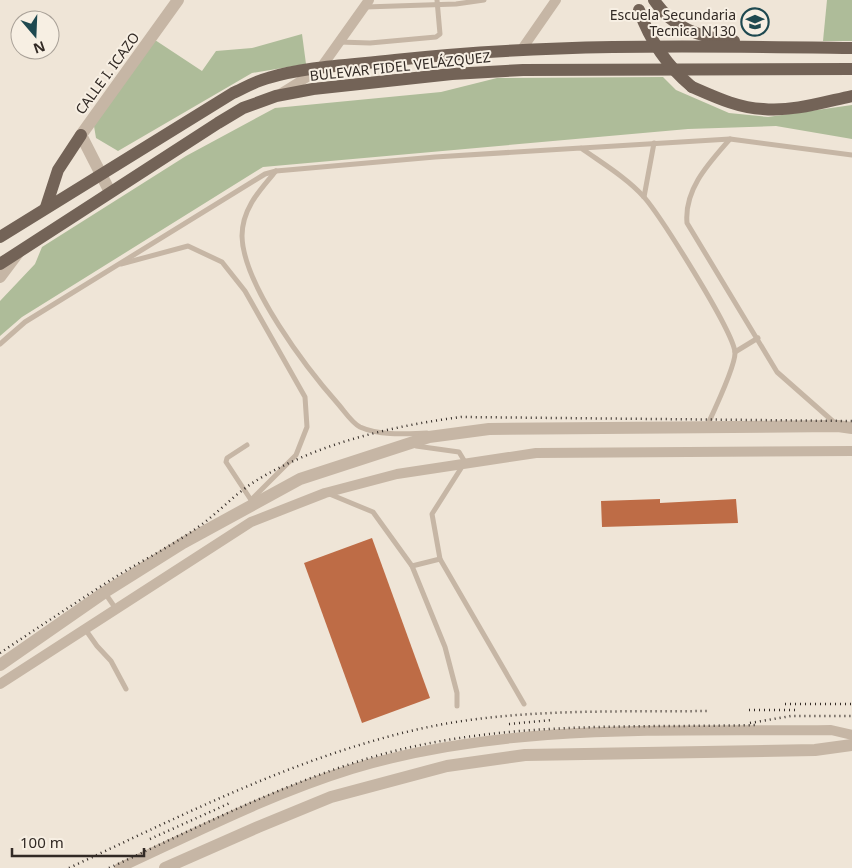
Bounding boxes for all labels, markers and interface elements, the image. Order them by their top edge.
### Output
place label: Escuela Secundaria Tecnica N130 [610,5,736,40]
school or university icon: Escuela Secundaria Tecnica N130 [740,7,770,37]
north arrow [10,10,60,60]
street label: CALLE I. ICAZO [71,28,143,118]
text: N [31,37,48,59]
street label: BULEVAR FIDEL VELÁZQUEZ [309,47,491,85]
scale bar [12,826,145,858]
text: 100 m [20,832,64,852]

